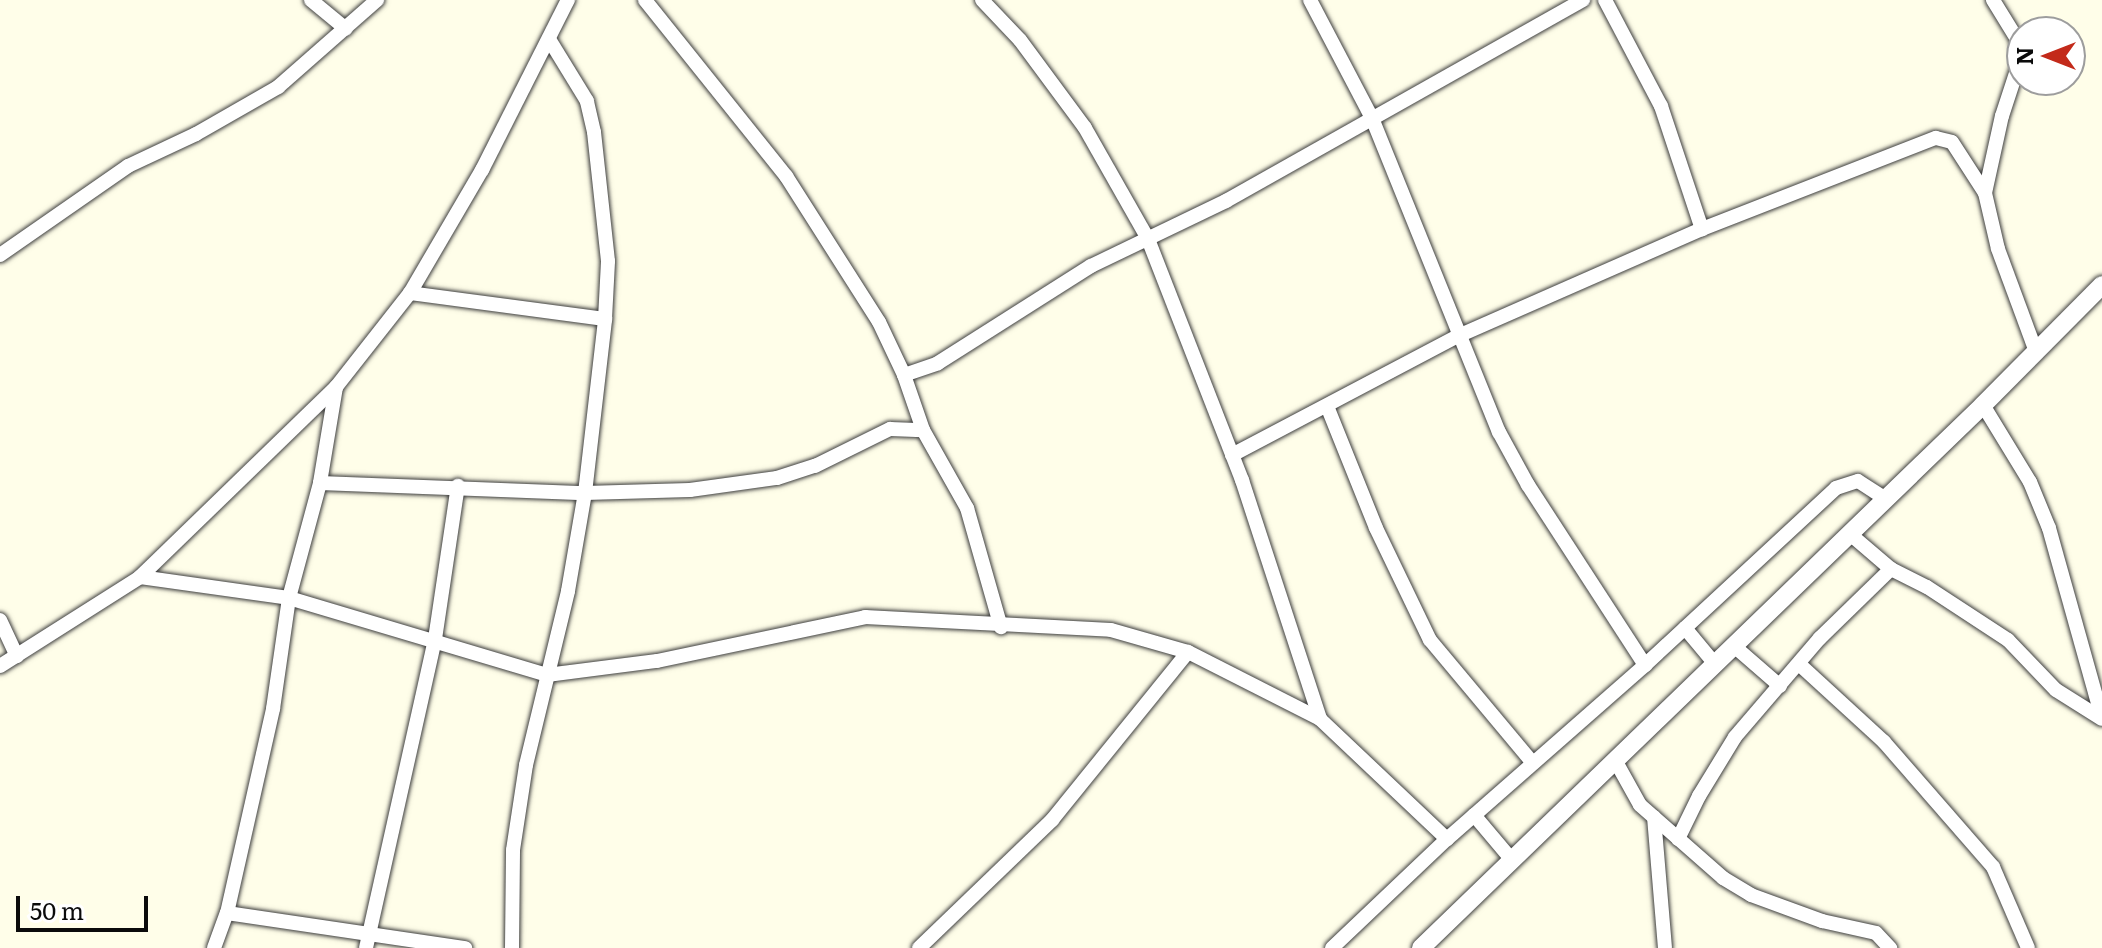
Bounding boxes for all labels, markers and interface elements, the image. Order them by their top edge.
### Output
north arrow [2006,16,2086,96]
text: N [2007,47,2040,65]
scale bar [20,880,152,930]
text: 50 m [30,892,84,927]

